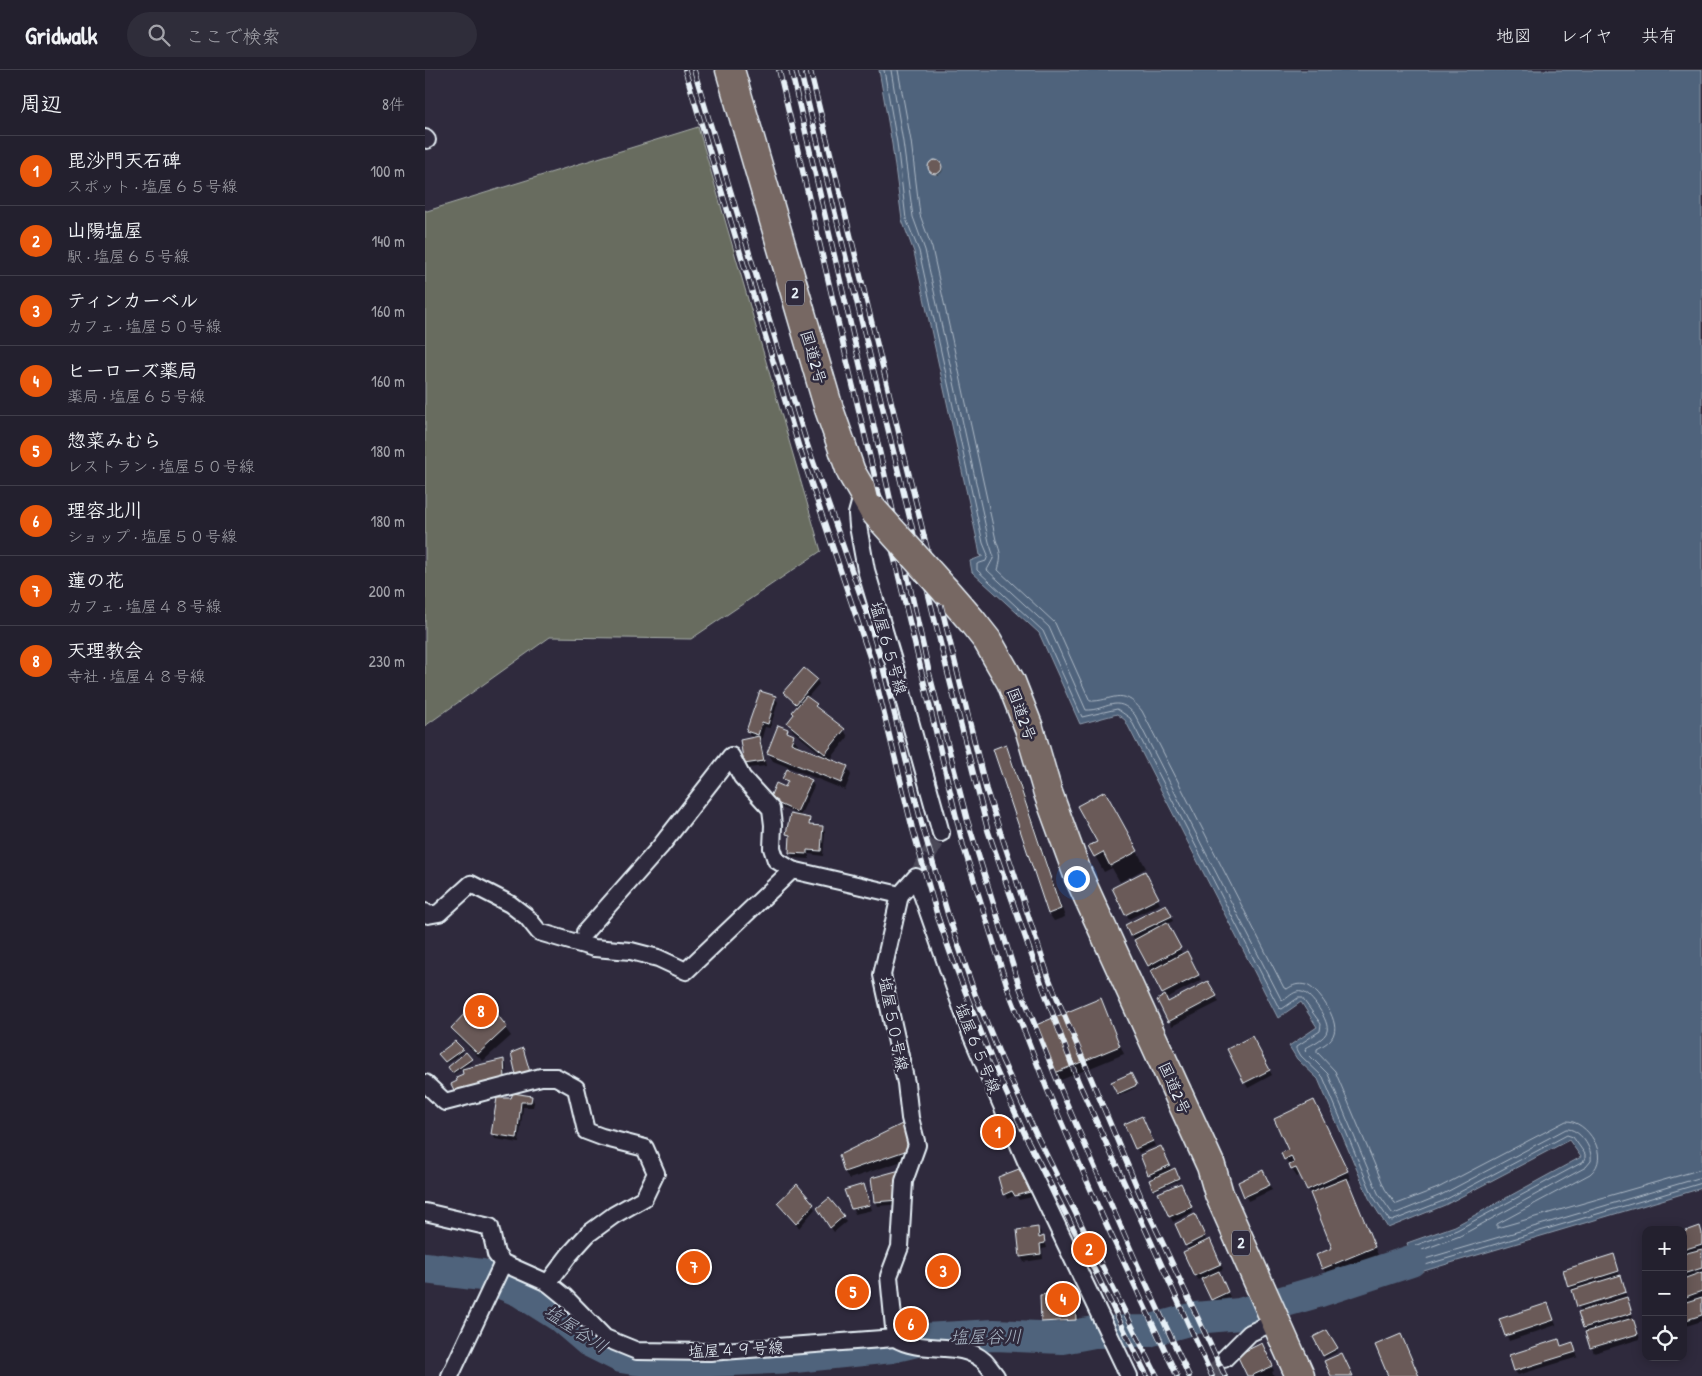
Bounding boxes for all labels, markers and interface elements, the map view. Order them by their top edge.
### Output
search box [127,12,477,57]
text: Gridwalk [25,19,97,51]
icon: search [145,21,173,49]
text: ここで検索 [185,23,280,49]
text: 地図 [1496,23,1532,48]
text: レイヤ [1560,23,1613,48]
text: 共有 [1641,23,1677,48]
text: 周辺 [20,89,62,118]
text: 8件 [382,93,405,115]
text: 毘沙門天石碑 [67,147,181,173]
text: 1 [33,160,39,182]
text: 100 m [370,160,405,182]
text: スポット · 塩屋６５号線 [67,175,238,197]
text: 山陽塩屋 [67,217,143,243]
text: 2 [32,230,40,252]
text: 140 m [371,230,405,252]
text: 駅 · 塩屋６５号線 [67,245,190,267]
road number: 2 [786,280,804,306]
text: ティンカーベル [67,287,199,313]
text: 3 [32,300,40,322]
text: 160 m [371,300,405,322]
text: カフェ · 塩屋５０号線 [67,315,222,337]
street label: 国道2号 [796,327,832,387]
text: ヒーローズ薬局 [67,357,197,383]
text: 4 [33,370,39,392]
text: 160 m [371,370,405,392]
text: 薬局 · 塩屋６５号線 [67,385,206,407]
text: 惣菜みむら [67,427,162,453]
text: 5 [33,440,39,462]
text: 180 m [371,440,405,462]
text: レストラン · 塩屋５０号線 [67,455,255,477]
text: 理容北川 [67,497,143,523]
text: 6 [33,510,39,532]
text: 180 m [371,510,405,532]
text: ショップ · 塩屋５０号線 [67,525,237,547]
text: 蓮の花 [67,567,124,593]
text: 7 [32,580,40,602]
text: 200 m [369,580,405,602]
text: カフェ · 塩屋４８号線 [67,595,222,617]
street label: 塩屋６５号線 [865,599,913,697]
text: 天理教会 [67,637,143,663]
text: 8 [33,650,39,672]
text: 230 m [369,650,405,672]
text: 寺社 · 塩屋４８号線 [67,665,206,687]
street label: 国道2号 [1002,684,1042,744]
your location [1064,866,1090,892]
street label: 塩屋５０号線 [874,975,914,1073]
pin: 8 [465,992,497,1030]
street label: 塩屋６５号線 [950,999,1006,1097]
street label: 国道2号 [1154,1058,1196,1118]
pin: 1 [982,1113,1014,1151]
map controls [1642,1226,1687,1361]
button: + [1642,1226,1687,1271]
pin: 2 [1073,1230,1105,1268]
road number: 2 [1232,1230,1250,1256]
pin: 7 [678,1248,710,1286]
pin: 3 [927,1252,959,1290]
button: − [1642,1271,1687,1316]
pin: 5 [837,1273,869,1311]
pin: 4 [1047,1280,1079,1318]
water label: 塩屋谷川 [539,1298,613,1359]
pin: 6 [895,1305,927,1343]
button: locate [1642,1316,1687,1361]
water label: 塩屋谷川 [950,1323,1022,1350]
street label: 塩屋４９号線 [687,1336,785,1362]

